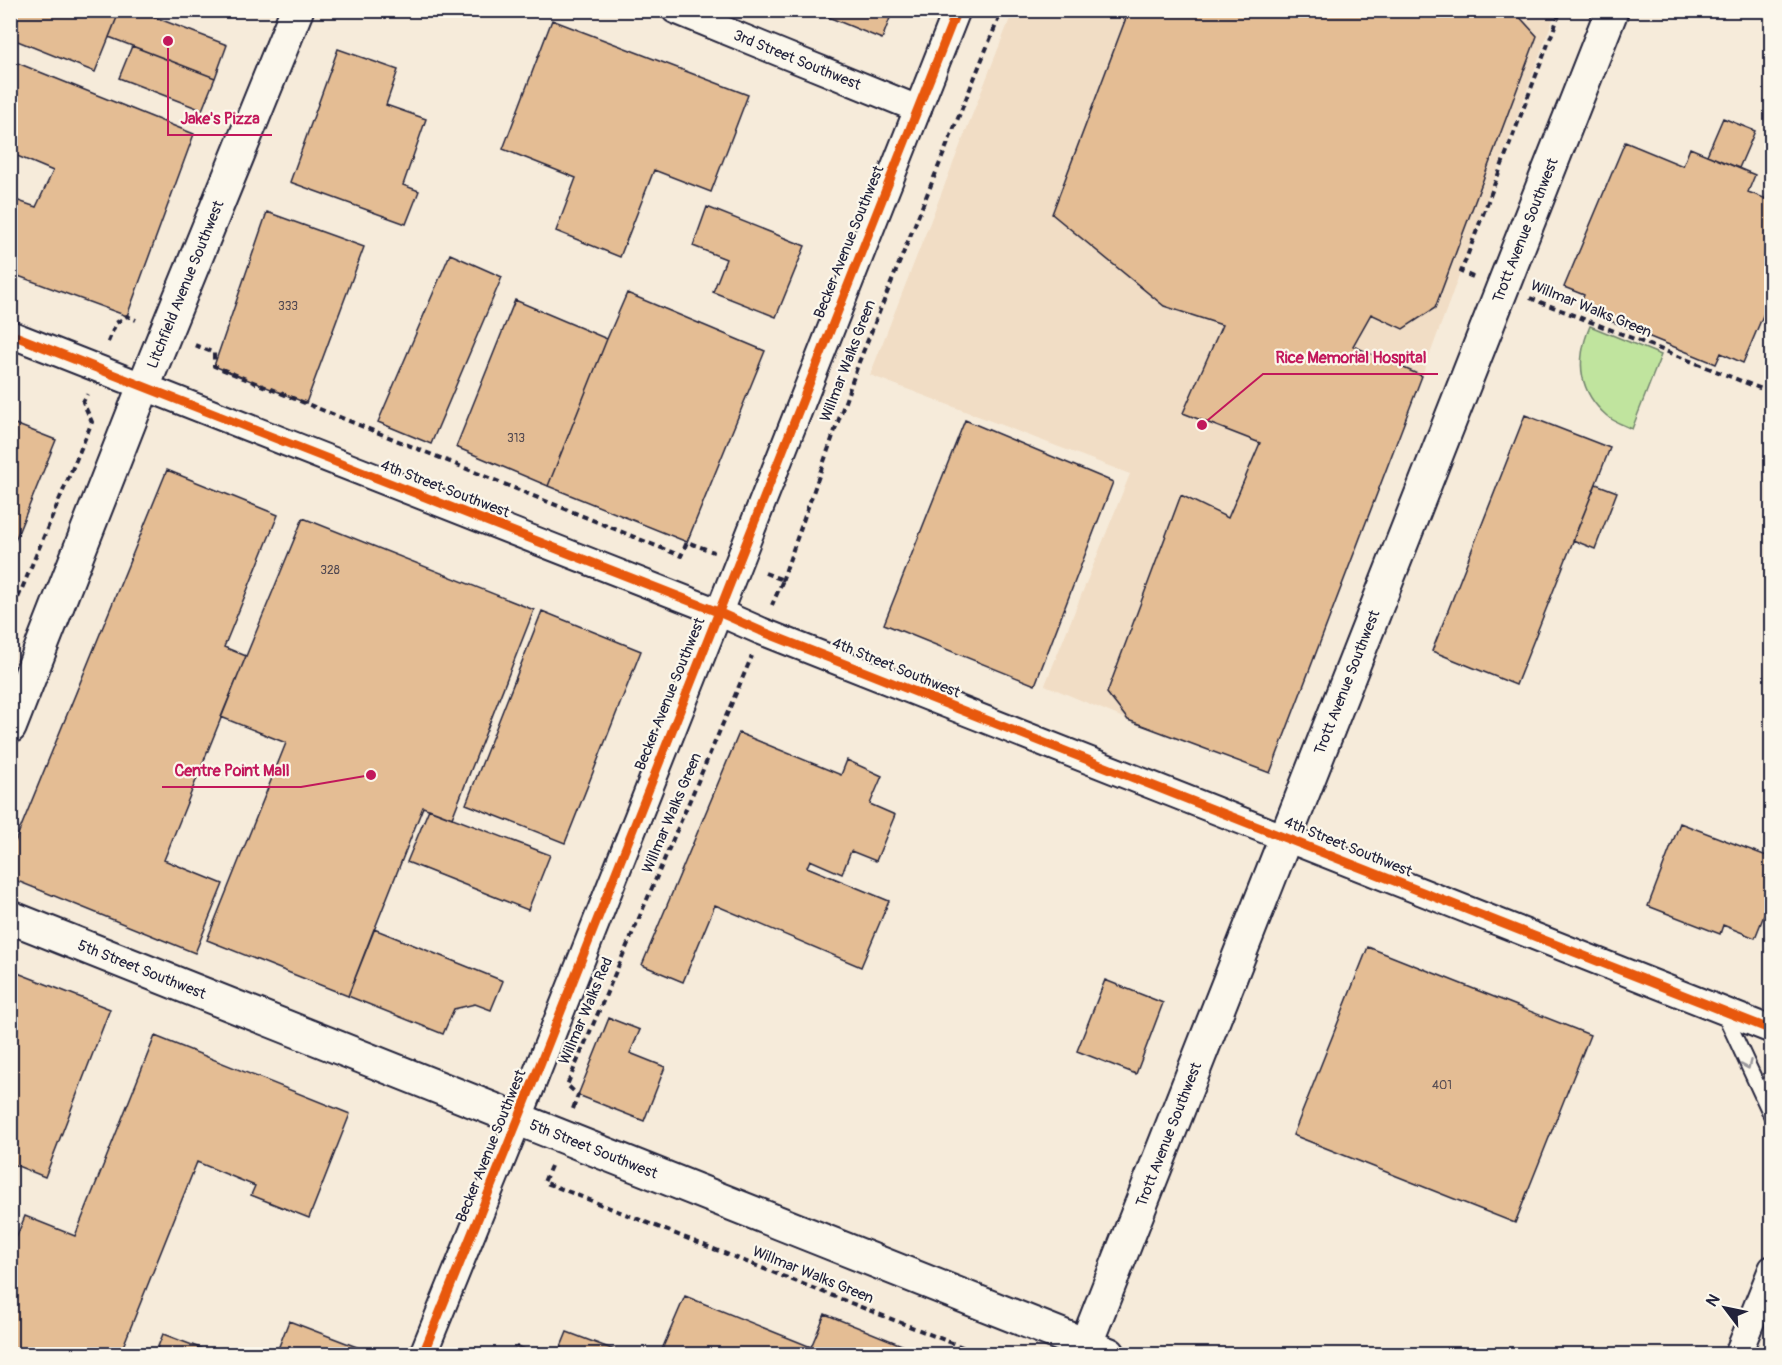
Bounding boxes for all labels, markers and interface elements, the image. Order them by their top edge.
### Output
street label: 3rd Street Southwest [731,25,865,95]
callout: Jake's Pizza [168,101,272,135]
text: Jake's Pizza [180,109,260,129]
street label: Trott Avenue Southwest [1488,154,1563,305]
street label: Becker Avenue Southwest [810,162,889,321]
street label: Litchfield Avenue Southwest [143,197,228,371]
street label: Willmar Walks Green [1528,276,1654,342]
street label: Willmar Walks Green [816,297,880,425]
house number: 333 [278,299,298,314]
callout: Rice Memorial Hospital [1263,340,1438,374]
text: Rice Memorial Hospital [1276,348,1427,368]
house number: 313 [507,431,525,446]
street label: 4th Street Southwest [378,456,513,523]
house number: 328 [320,563,340,578]
street label: Trott Avenue Southwest [1310,607,1384,757]
street label: Becker Avenue Southwest [631,614,710,773]
street label: 4th Street Southwest [829,634,964,703]
street label: Willmar Walks Green [638,750,706,876]
callout: Centre Point Mall [162,753,301,787]
text: Centre Point Mall [174,761,290,781]
street label: 4th Street Southwest [1281,813,1416,882]
street label: 5th Street Southwest [75,935,210,1004]
street label: Willmar Walks Red [555,955,617,1067]
one-way arrow [1739,1058,1751,1069]
street label: Trott Avenue Southwest [1132,1059,1206,1209]
street label: Becker Avenue Southwest [452,1066,531,1225]
house number: 401 [1432,1078,1452,1093]
street label: 5th Street Southwest [527,1115,661,1183]
street label: Willmar Walks Green [750,1242,876,1308]
north arrow [1695,1278,1755,1338]
text: N [1702,1291,1725,1310]

